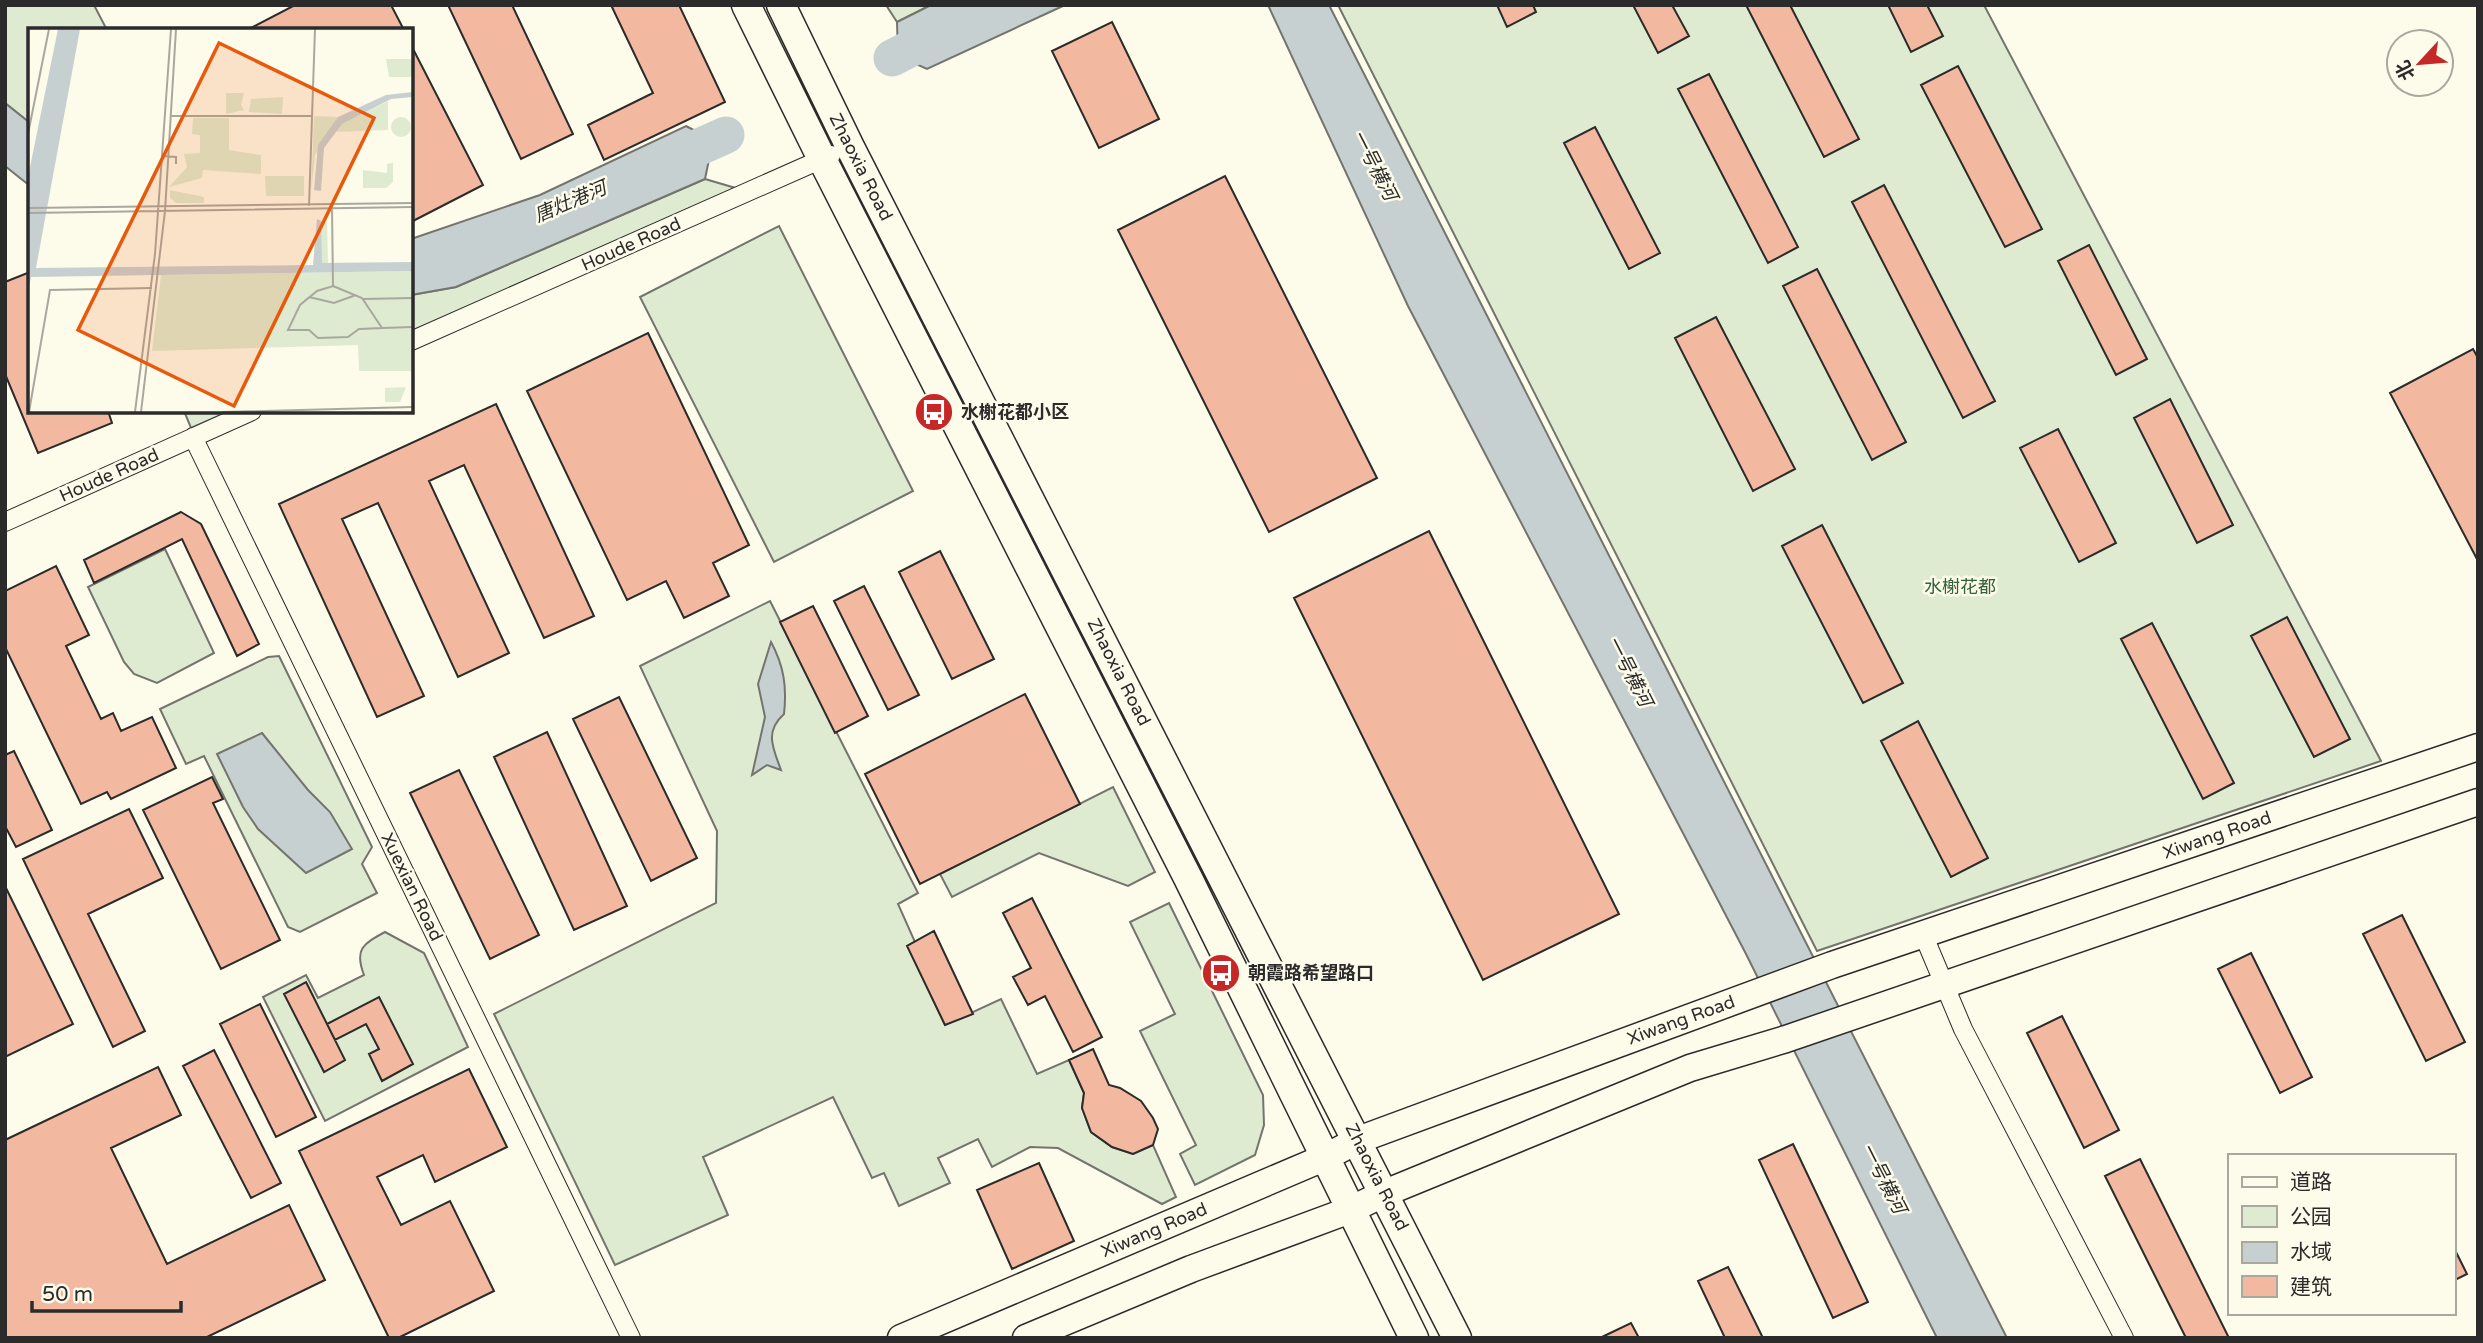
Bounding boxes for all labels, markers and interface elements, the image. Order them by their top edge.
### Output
inset map [28,28,413,413]
north arrow [2385,28,2455,98]
text: 北 [2392,57,2420,83]
street label: Zhaoxia Road [825,110,897,224]
water label: 一号横河 [1347,127,1403,208]
water label: 唐灶港河 [531,175,613,227]
street label: Houde Road [578,212,684,276]
bus stop icon: 水榭花都小区 [913,391,955,433]
place label: 水榭花都小区 [961,401,1069,423]
street label: Houde Road [56,443,162,507]
park label: 水榭花都 [1924,576,1996,598]
street label: Zhaoxia Road [1083,615,1155,729]
water label: 一号横河 [1602,633,1658,714]
street label: Xiwang Road [2160,806,2274,864]
street label: Xuexian Road [376,829,448,945]
bus stop icon: 朝霞路希望路口 [1200,952,1242,994]
place label: 朝霞路希望路口 [1248,962,1374,984]
street label: Xiwang Road [1624,990,1738,1050]
street label: Zhaoxia Road [1341,1120,1413,1234]
water label: 一号横河 [1856,1140,1912,1221]
legend [2228,1154,2455,1315]
text: 道路 [2290,1170,2332,1195]
street label: Xiwang Road [1098,1198,1210,1262]
text: 公园 [2290,1205,2332,1230]
text: 水域 [2290,1240,2332,1265]
scale bar [32,1270,180,1314]
text: 建筑 [2290,1275,2332,1300]
text: 50 m [42,1282,93,1307]

